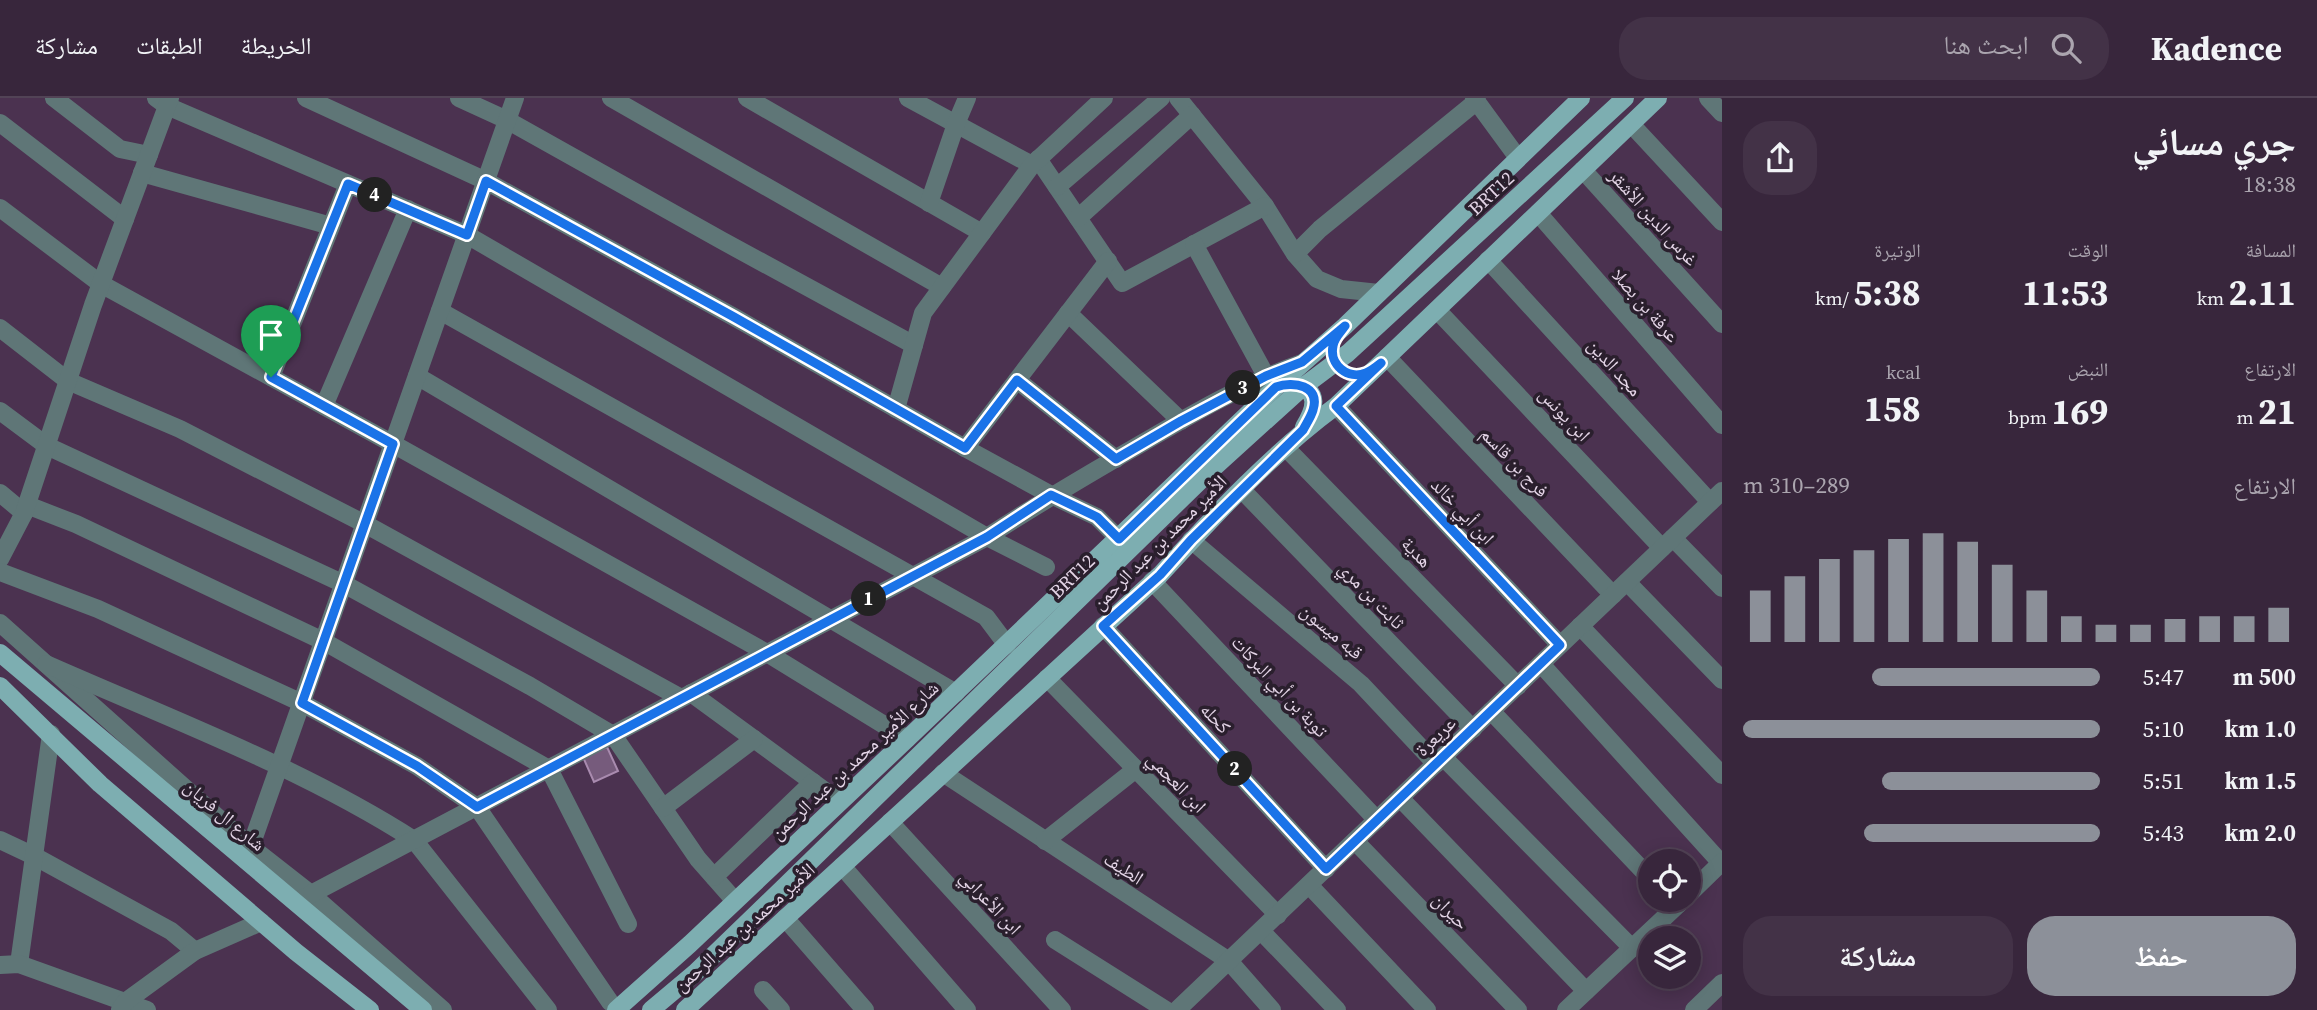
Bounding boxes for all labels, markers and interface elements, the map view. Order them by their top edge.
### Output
search box [1619,17,2109,80]
text: Kadence [2151,26,2282,71]
text: ابحث هنا [1943,27,2029,63]
text: مشاركة [35,29,98,62]
text: الطبقات [136,29,203,62]
text: الخريطة [241,29,311,62]
icon: search [2047,29,2085,67]
text: جري مسائي [2132,116,2296,168]
button: share [1743,121,1817,195]
street label: غرس الدين الأشقر [1603,162,1705,271]
street label: BRT12 [1462,165,1520,221]
text: 18:38 [2243,168,2296,200]
pin: 4 [358,178,392,212]
text: 4 [369,181,380,207]
text: الوتيرة [1874,237,1921,263]
text: الوقت [2067,237,2108,263]
text: المسافة [2246,237,2296,263]
street label: عرفة بن بصلا [1606,262,1686,348]
text: 5:38 [1853,269,1921,317]
text: 11:53 [2022,269,2108,317]
text: 2.11 [2229,269,2296,317]
text: /km [1815,285,1853,311]
text: km [2197,285,2229,311]
pin [241,305,301,377]
icon: arrive [252,316,290,354]
street label: مجد الدين [1582,332,1648,402]
text: النبض [2068,356,2108,382]
text: الارتفاع [2244,356,2296,382]
text: kcal [1886,359,1921,385]
pin: 3 [1226,370,1260,406]
text: 3 [1237,374,1248,400]
street label: ابن يونس [1533,381,1597,447]
text: 158 [1864,385,1921,433]
text: 169 [2051,388,2108,436]
text: 21 [2258,388,2296,436]
text: bpm [2008,404,2051,430]
text: m [2236,404,2258,430]
street label: فرج بن قاسم [1475,421,1555,503]
street label: الأمير محمد بن عبد الرحمن [1086,469,1232,615]
text: 289–310 m [1743,469,1850,501]
text: الارتفاع [2233,470,2296,502]
street label: ابن أبي خالد [1423,472,1501,552]
street label: هدية [1396,531,1438,573]
street label: BRT12 [1044,548,1100,604]
street label: ثابت بن مري [1331,555,1411,637]
pin: 1 [852,582,886,616]
text: 1 [863,585,874,611]
street label: قبه ميسون [1295,597,1369,665]
street label: توبة بن أبي البركات [1224,629,1334,745]
text: 5:47 [2143,661,2184,693]
text: 500 m [2233,661,2296,693]
street label: شارع الأمير محمد بن عبد الرحمن [764,675,944,845]
street label: كحله [1195,697,1237,739]
street label: عريعرة [1409,710,1461,762]
text: 5:10 [2143,713,2184,745]
text: 1.0 km [2225,713,2296,745]
street label: ابن العجمي [1139,746,1212,820]
pin: 2 [1218,752,1252,786]
text: 2 [1229,755,1240,781]
text: 5:51 [2143,765,2184,797]
text: 1.5 km [2225,765,2296,797]
street label: شارع ال فريان [179,773,271,857]
text: 5:43 [2143,817,2184,849]
text: 2.0 km [2225,817,2296,849]
street label: الطيف [1099,845,1149,891]
map controls [1638,849,1701,989]
button: locate [1638,849,1701,912]
street label: الأمير محمد بن عبد الرحمن [668,857,820,997]
street label: ابن الأعرابي [952,864,1028,942]
street label: حيران [1427,887,1475,935]
button: مشاركة [1743,916,2013,996]
button: حفظ [2027,916,2296,996]
button: layers [1638,926,1701,989]

